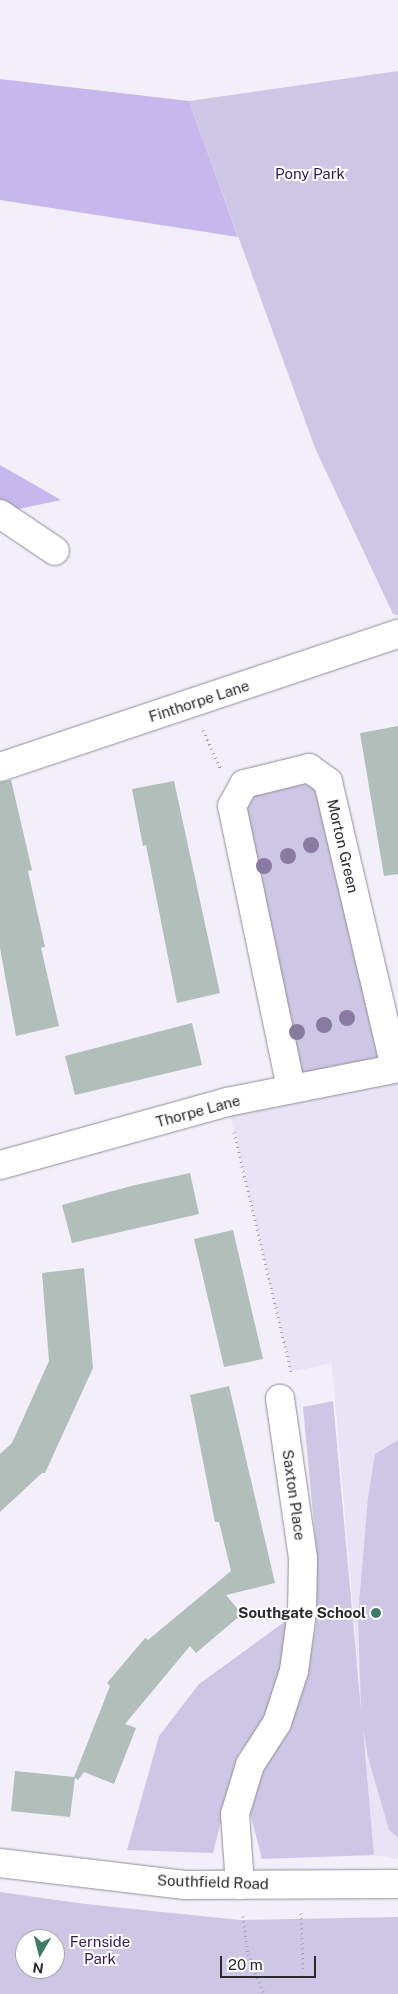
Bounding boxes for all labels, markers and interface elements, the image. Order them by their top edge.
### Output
park label: Pony Park [275,165,345,183]
street label: Finthorpe Lane [146,676,252,726]
street label: Morton Green [323,797,363,895]
street label: Thorpe Lane [154,1091,242,1131]
street label: Saxton Place [279,1448,309,1542]
place label: Southgate School [238,1604,366,1622]
marker: Southgate School [370,1607,382,1619]
street label: Southfield Road [157,1871,269,1893]
north arrow [15,1929,65,1979]
park label: Fernside Park [70,1932,130,1967]
scale bar [223,1946,319,1978]
text: 20 m [228,1956,263,1973]
text: N [32,1959,45,1977]

